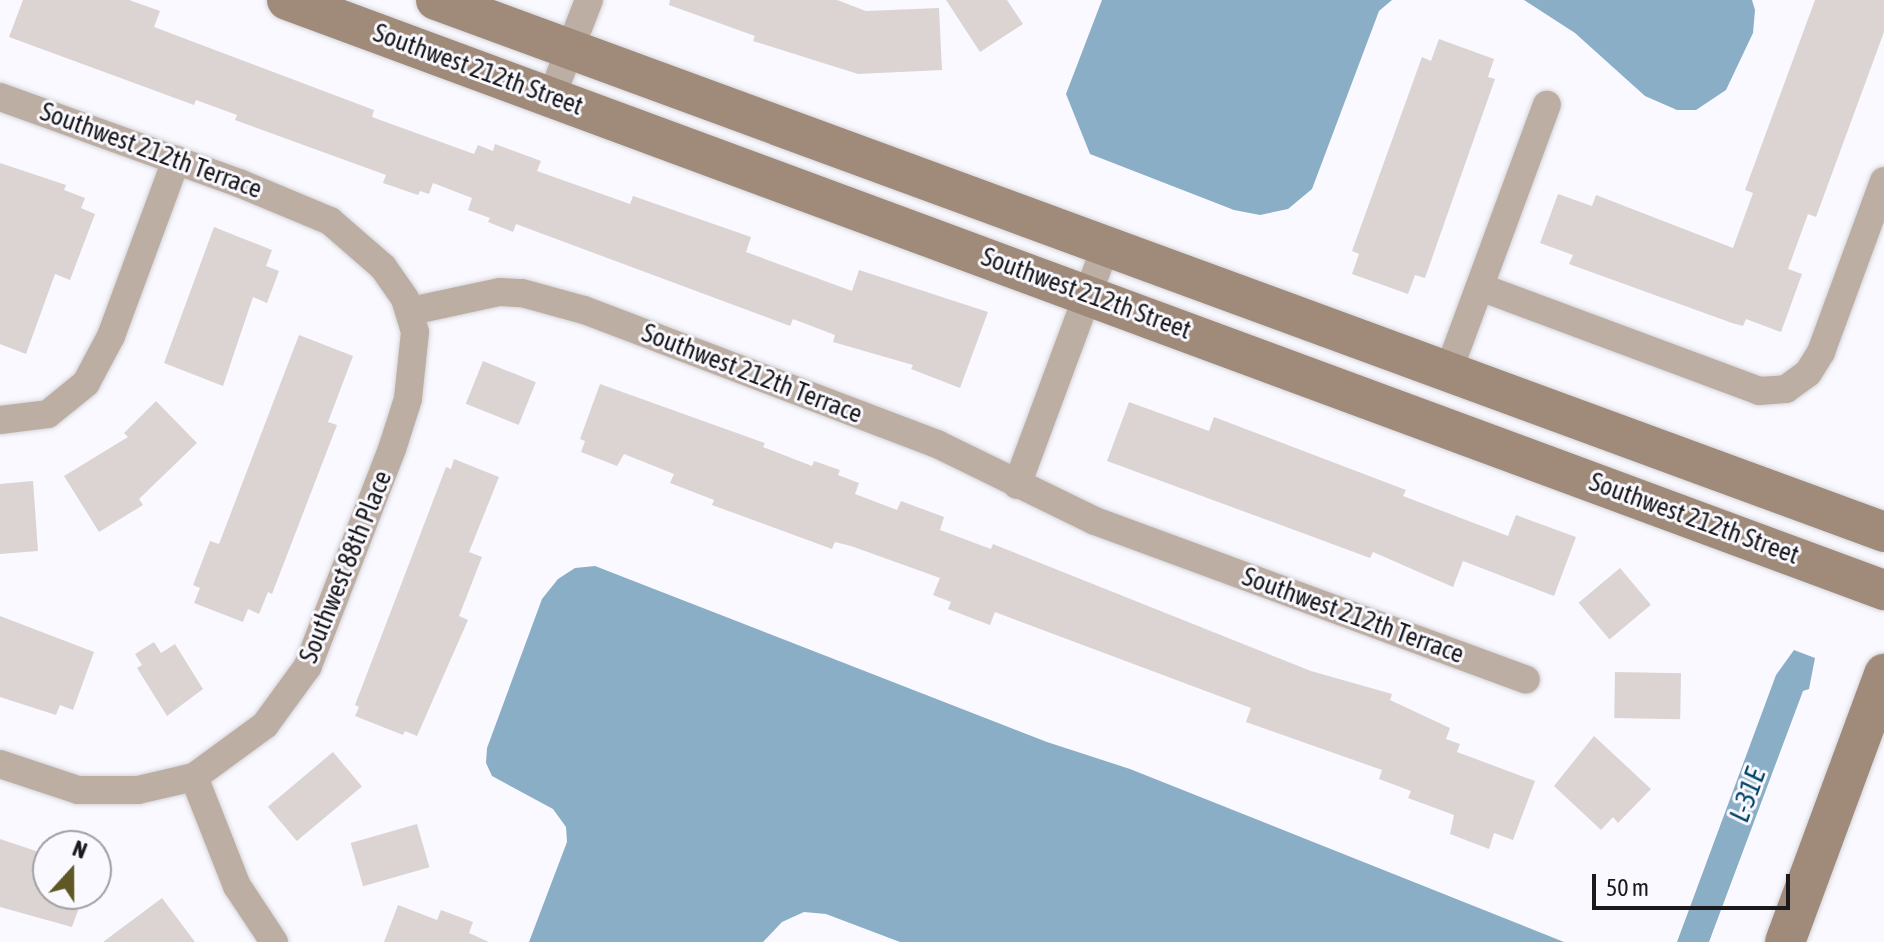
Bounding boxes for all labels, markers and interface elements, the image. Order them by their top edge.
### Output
street label: Southwest 212th Street [369,18,587,122]
street label: Southwest 212th Terrace [36,96,266,206]
street label: Southwest 212th Street [977,242,1195,346]
street label: Southwest 212th Terrace [637,318,867,430]
street label: Southwest 88th Place [293,466,399,668]
street label: Southwest 212th Street [1585,467,1803,571]
street label: Southwest 212th Terrace [1238,561,1468,671]
water label: L-31E [1722,764,1772,826]
north arrow [32,830,112,910]
text: N [69,835,91,864]
scale bar [1596,858,1794,908]
text: 50 m [1606,874,1649,901]

